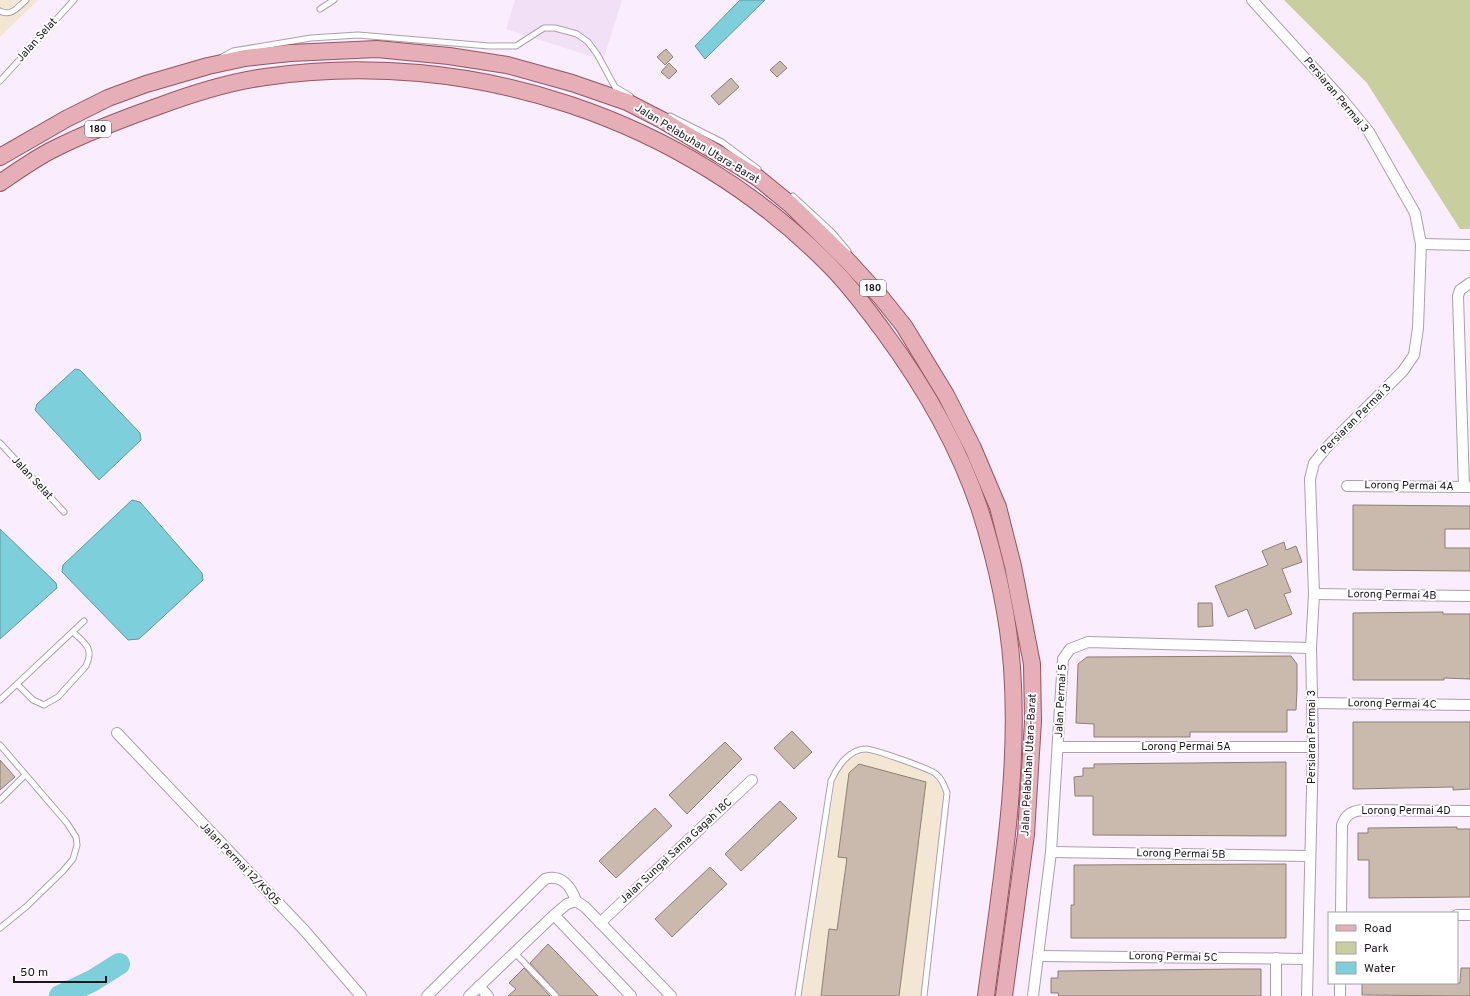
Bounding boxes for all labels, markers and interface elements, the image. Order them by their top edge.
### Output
street label: Jalan Selat [14,15,60,65]
street label: Persiaran Permai 3 [1300,54,1372,136]
street label: Jalan Pelabuhan Utara-Barat [632,101,762,187]
road number: 180 [85,121,111,137]
road number: 180 [860,280,886,296]
street label: Persiaran Permai 3 [1318,381,1394,457]
street label: Jalan Selat [8,453,56,503]
street label: Lorong Permai 4A [1364,478,1454,494]
street label: Lorong Permai 4B [1347,587,1437,603]
street label: Jalan Permai 5 [1052,664,1070,738]
street label: Persiaran Permai 3 [1305,690,1319,784]
street label: Jalan Pelabuhan Utara-Barat [1018,693,1040,837]
street label: Lorong Permai 4C [1347,696,1437,712]
street label: Lorong Permai 5A [1141,740,1231,754]
street label: Jalan Sungai Sama Gagah 18C [617,795,735,907]
street label: Lorong Permai 4D [1361,804,1451,818]
street label: Jalan Permai 12/KS05 [197,819,284,909]
street label: Lorong Permai 5B [1136,846,1226,862]
legend [1328,912,1458,984]
text: Road [1364,921,1392,937]
text: Park [1364,941,1389,957]
street label: Lorong Permai 5C [1128,949,1218,965]
scale bar [14,958,106,984]
text: Water [1364,961,1396,977]
text: 50 m [20,965,48,981]

